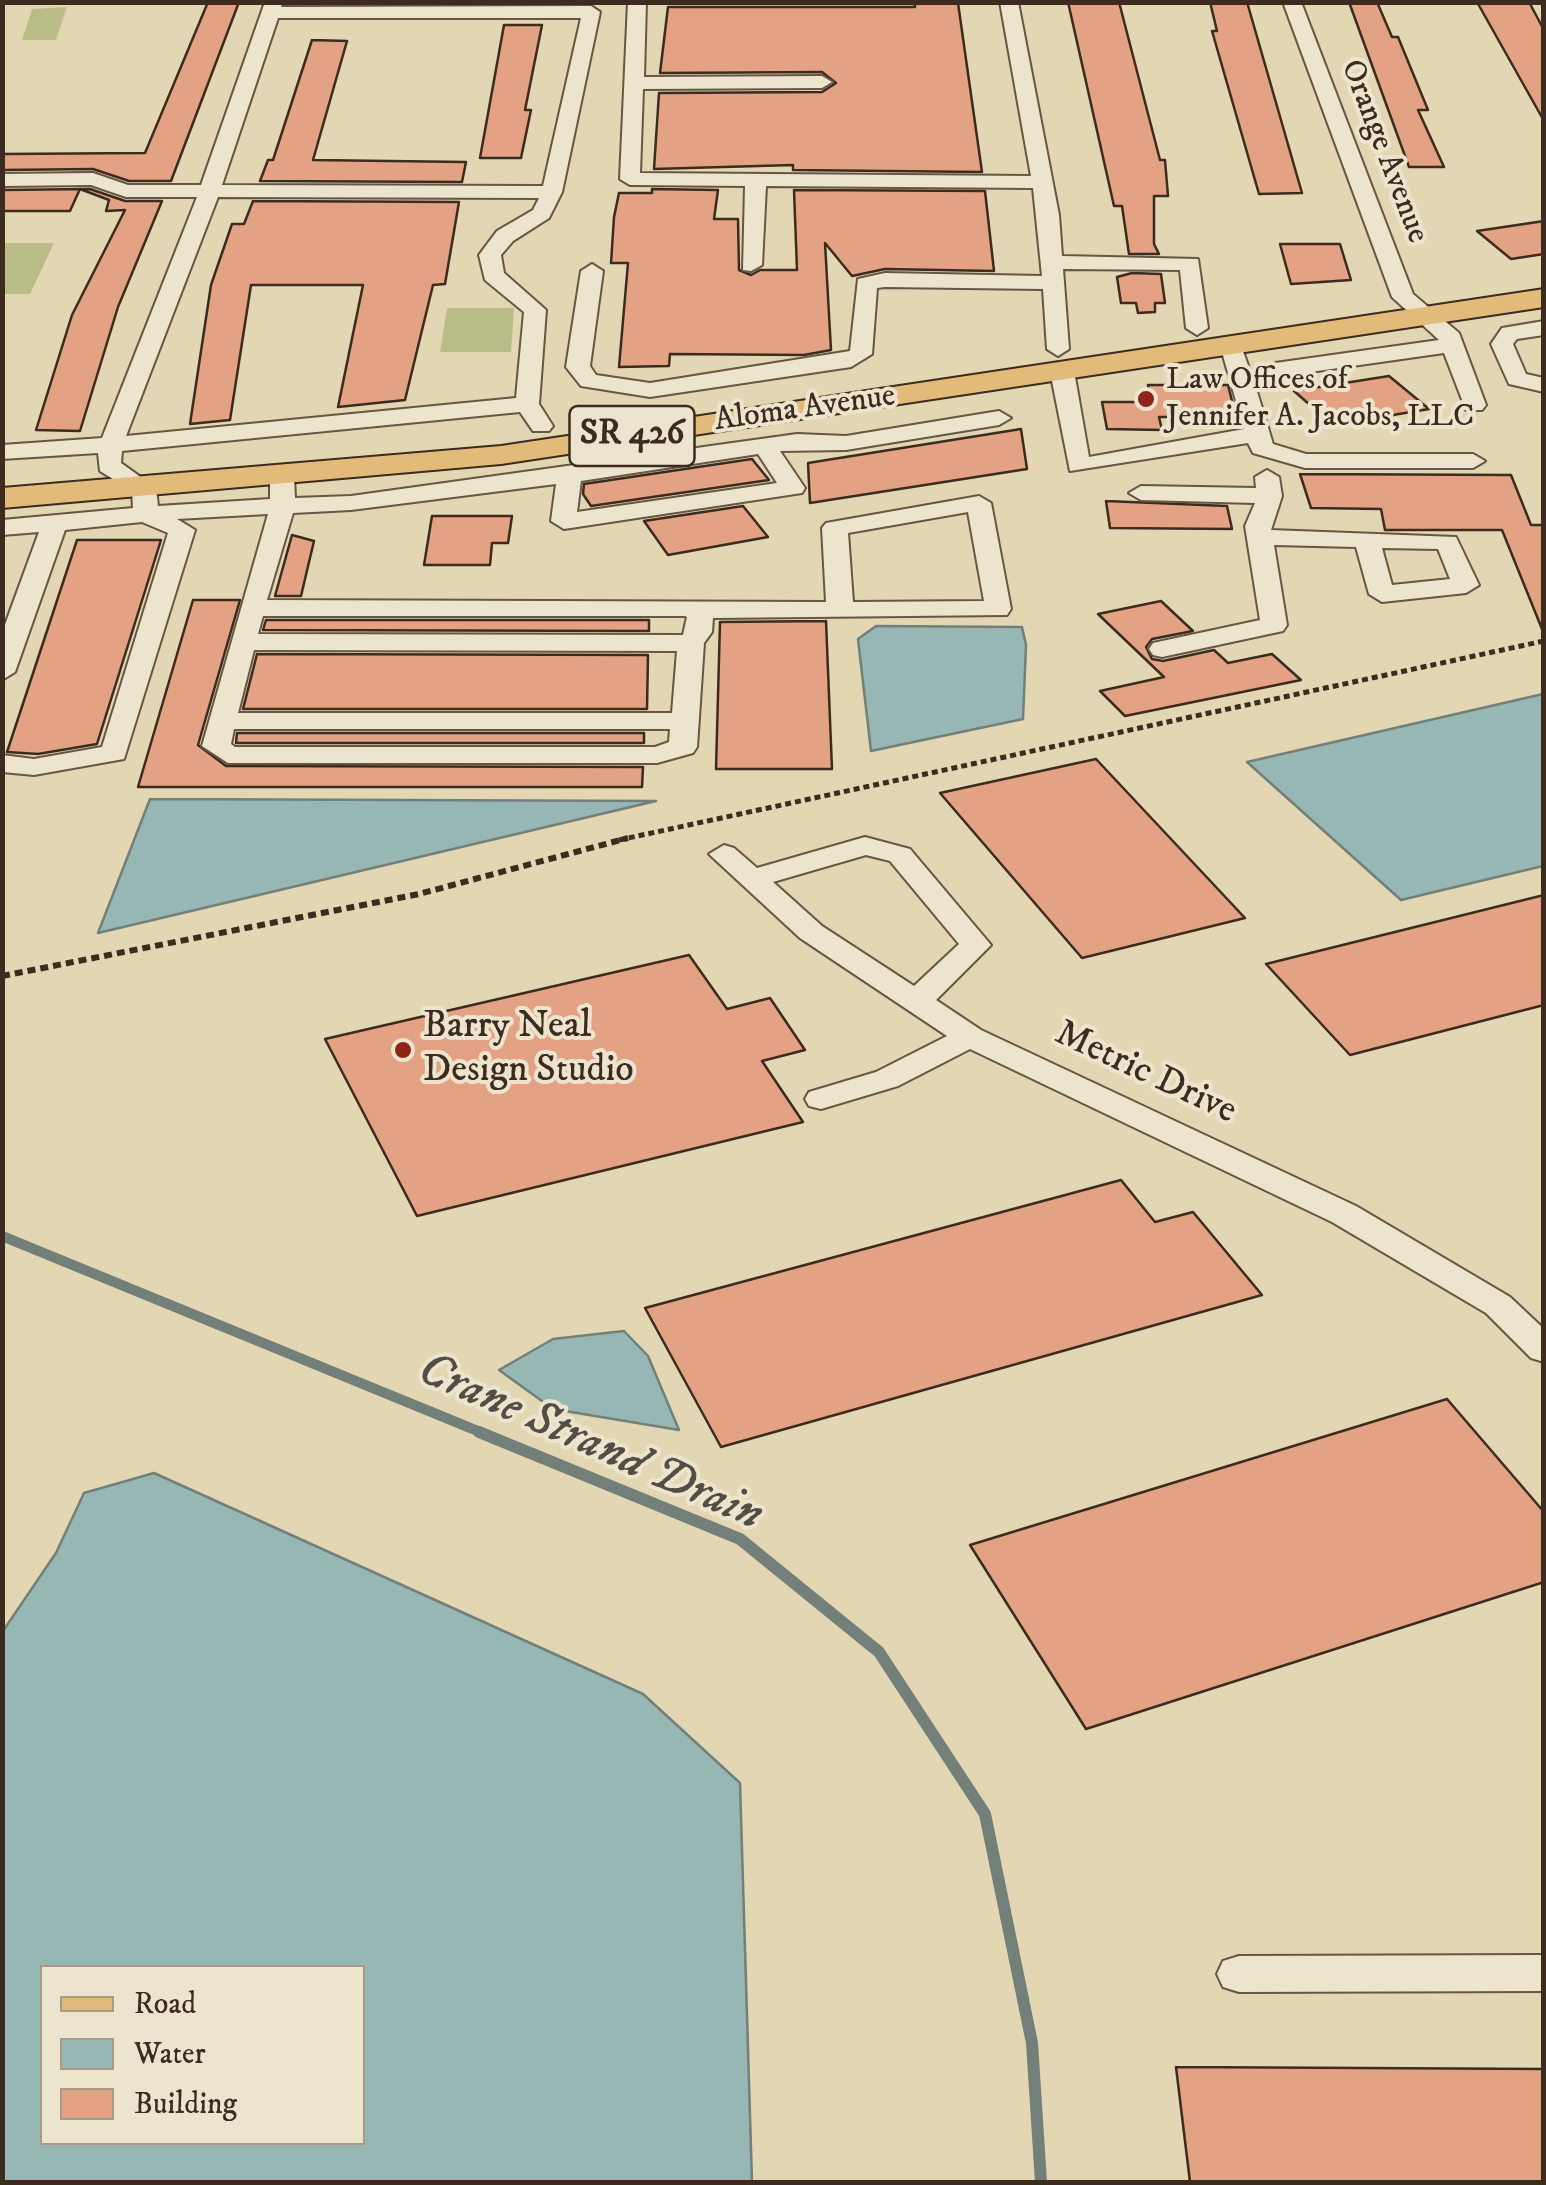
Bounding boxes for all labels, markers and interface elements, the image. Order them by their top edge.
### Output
street label: Orange Avenue [1331,55,1435,249]
place label: Law Offices of Jennifer A. Jacobs, LLC [1166,362,1474,437]
street label: Aloma Avenue [712,378,898,442]
marker: Law Offices of Jennifer A. Jacobs, LLC [1135,388,1157,410]
road number: SR 426 [570,406,694,466]
place label: Barry Neal Design Studio [423,1005,634,1094]
street label: Metric Drive [1047,1012,1243,1136]
marker: Barry Neal Design Studio [392,1039,414,1061]
water label: Crane Strand Drain [408,1343,770,1547]
legend [40,1965,365,2145]
text: Road [134,1986,196,2023]
text: Water [134,2036,206,2073]
text: Building [134,2086,237,2123]

